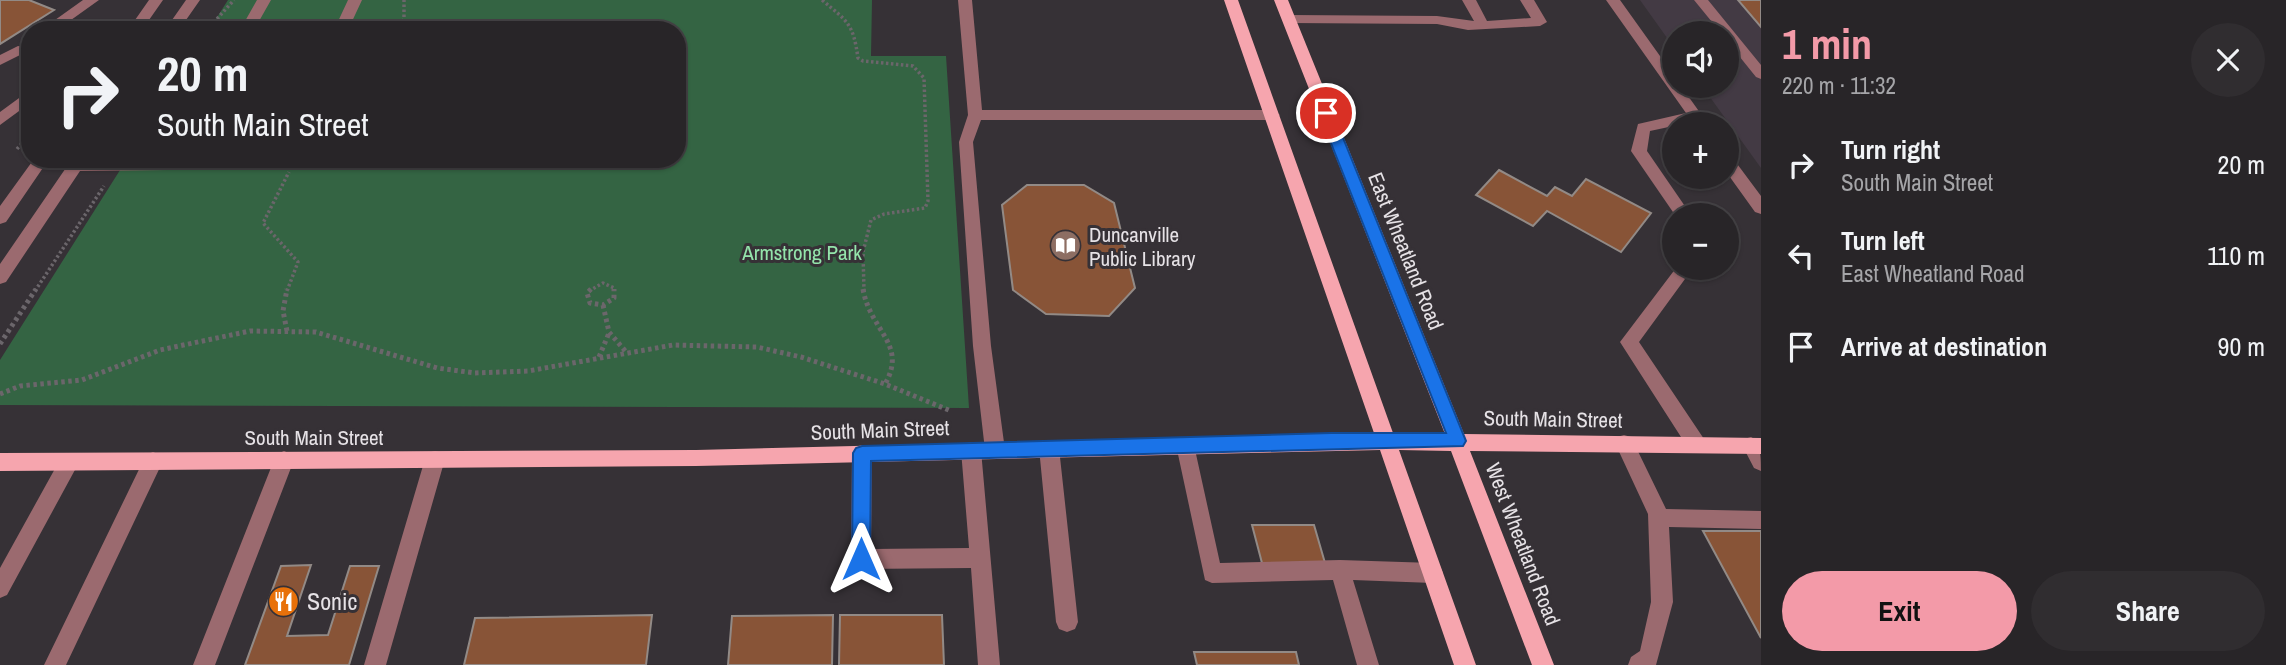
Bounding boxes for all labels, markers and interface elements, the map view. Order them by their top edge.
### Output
text: 1 min [1782,16,1872,72]
map controls [1662,21,1739,280]
button: sound [1662,21,1739,98]
button: close [2191,23,2265,97]
text: 20 m [157,40,249,106]
icon: right [42,49,133,140]
text: 220 m · 11:32 [1782,70,1896,101]
pin [1296,83,1356,143]
icon: arrive [1307,94,1345,132]
text: South Main Street [157,103,369,146]
button: + [1662,112,1739,189]
text: Turn right [1841,132,1940,167]
icon: right [1782,146,1820,184]
text: 20 m [2218,147,2265,182]
text: South Main Street [1841,167,1993,198]
street label: East Wheatland Road [1361,168,1451,334]
button: − [1662,203,1739,280]
place label: Duncanville Public Library [1089,220,1196,273]
text: Turn left [1841,223,1925,258]
library icon: Duncanville Public Library [1049,229,1083,263]
icon: left [1782,237,1820,275]
park label: Armstrong Park [741,238,862,267]
text: 110 m [2207,238,2265,273]
text: East Wheatland Road [1841,258,2024,289]
icon: arrive [1782,328,1820,366]
text: Arrive at destination [1841,329,2047,364]
text: 90 m [2218,329,2265,364]
street label: South Main Street [1483,403,1623,435]
street label: South Main Street [810,413,950,447]
street label: South Main Street [245,423,384,452]
street label: West Wheatland Road [1479,459,1567,629]
position arrow [824,522,898,596]
button: Exit [1782,571,2017,651]
button: Share [2031,571,2265,651]
restaurant icon: Sonic [267,584,301,618]
place label: Sonic [307,585,357,617]

